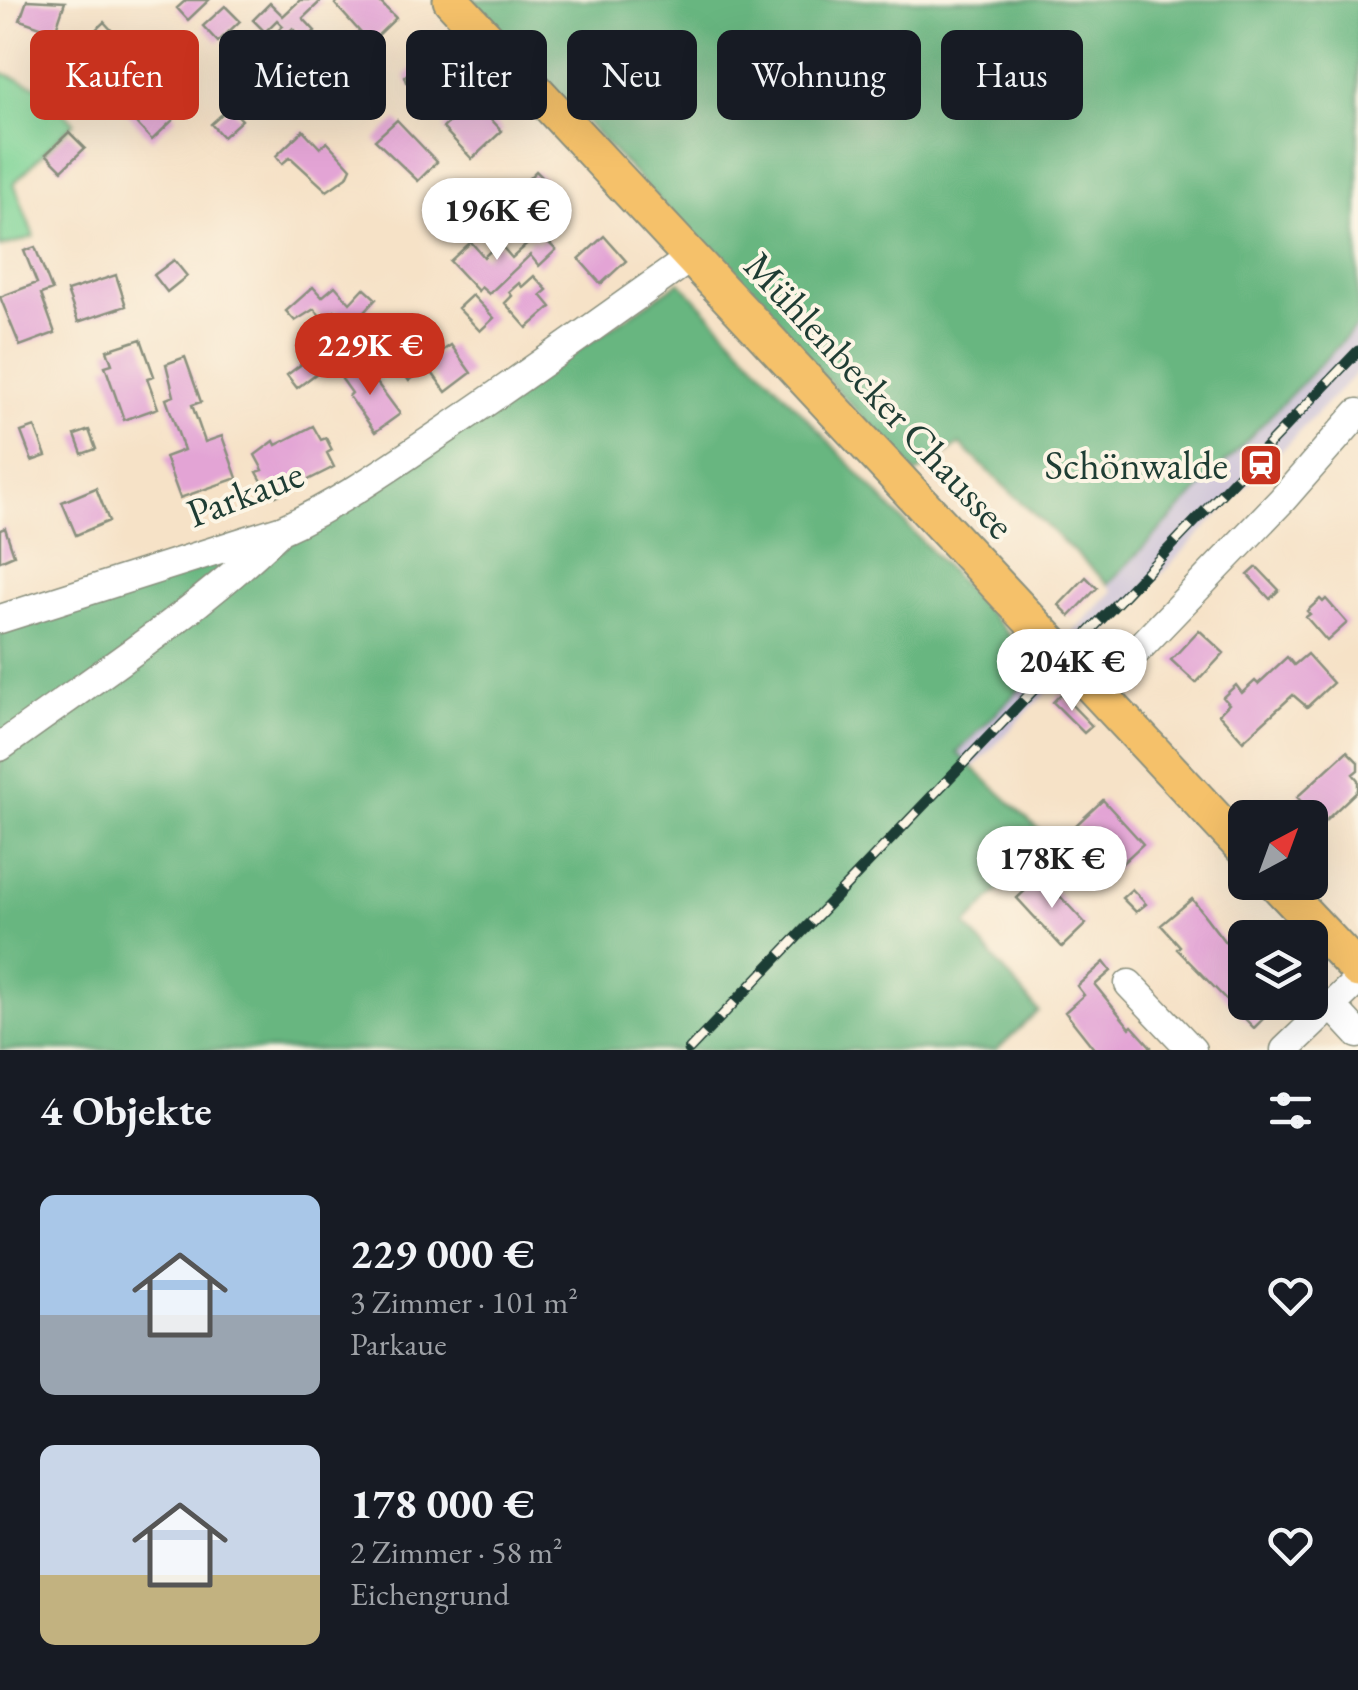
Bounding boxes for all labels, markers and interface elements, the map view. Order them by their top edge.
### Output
chip: Kaufen [30,30,199,120]
chip: Mieten [219,30,386,120]
chip: Filter [406,30,547,120]
chip: Neu [567,30,697,120]
chip: Wohnung [717,30,921,120]
chip: Haus [941,30,1083,120]
pin: 196K € [416,178,578,263]
text: 196K € [444,189,550,231]
street label: Mühlenbecker Chaussee [733,240,1027,550]
pin: 229K € [289,313,451,398]
text: 229K € [317,324,423,366]
place label: Schönwalde [1044,439,1228,491]
station icon: Schönwalde [1238,442,1284,488]
street label: Parkaue [179,447,311,539]
pin: 204K € [991,629,1153,714]
text: 204K € [1019,640,1125,682]
north arrow [1228,800,1328,900]
map controls [1228,800,1328,1020]
pin: 178K € [971,826,1133,911]
text: 178K € [999,837,1105,879]
button: layers [1228,920,1328,1020]
text: 4 Objekte [40,1083,212,1138]
icon: filters [1263,1083,1318,1138]
text: 229 000 € [350,1226,534,1281]
icon: home [120,1235,240,1355]
icon: heart [1263,1268,1318,1323]
text: 3 Zimmer · 101 m² [350,1281,578,1323]
text: Parkaue [350,1323,447,1365]
text: 178 000 € [350,1476,534,1531]
icon: home [120,1485,240,1605]
icon: heart [1263,1518,1318,1573]
text: 2 Zimmer · 58 m² [350,1531,563,1573]
text: Eichengrund [350,1573,509,1615]

